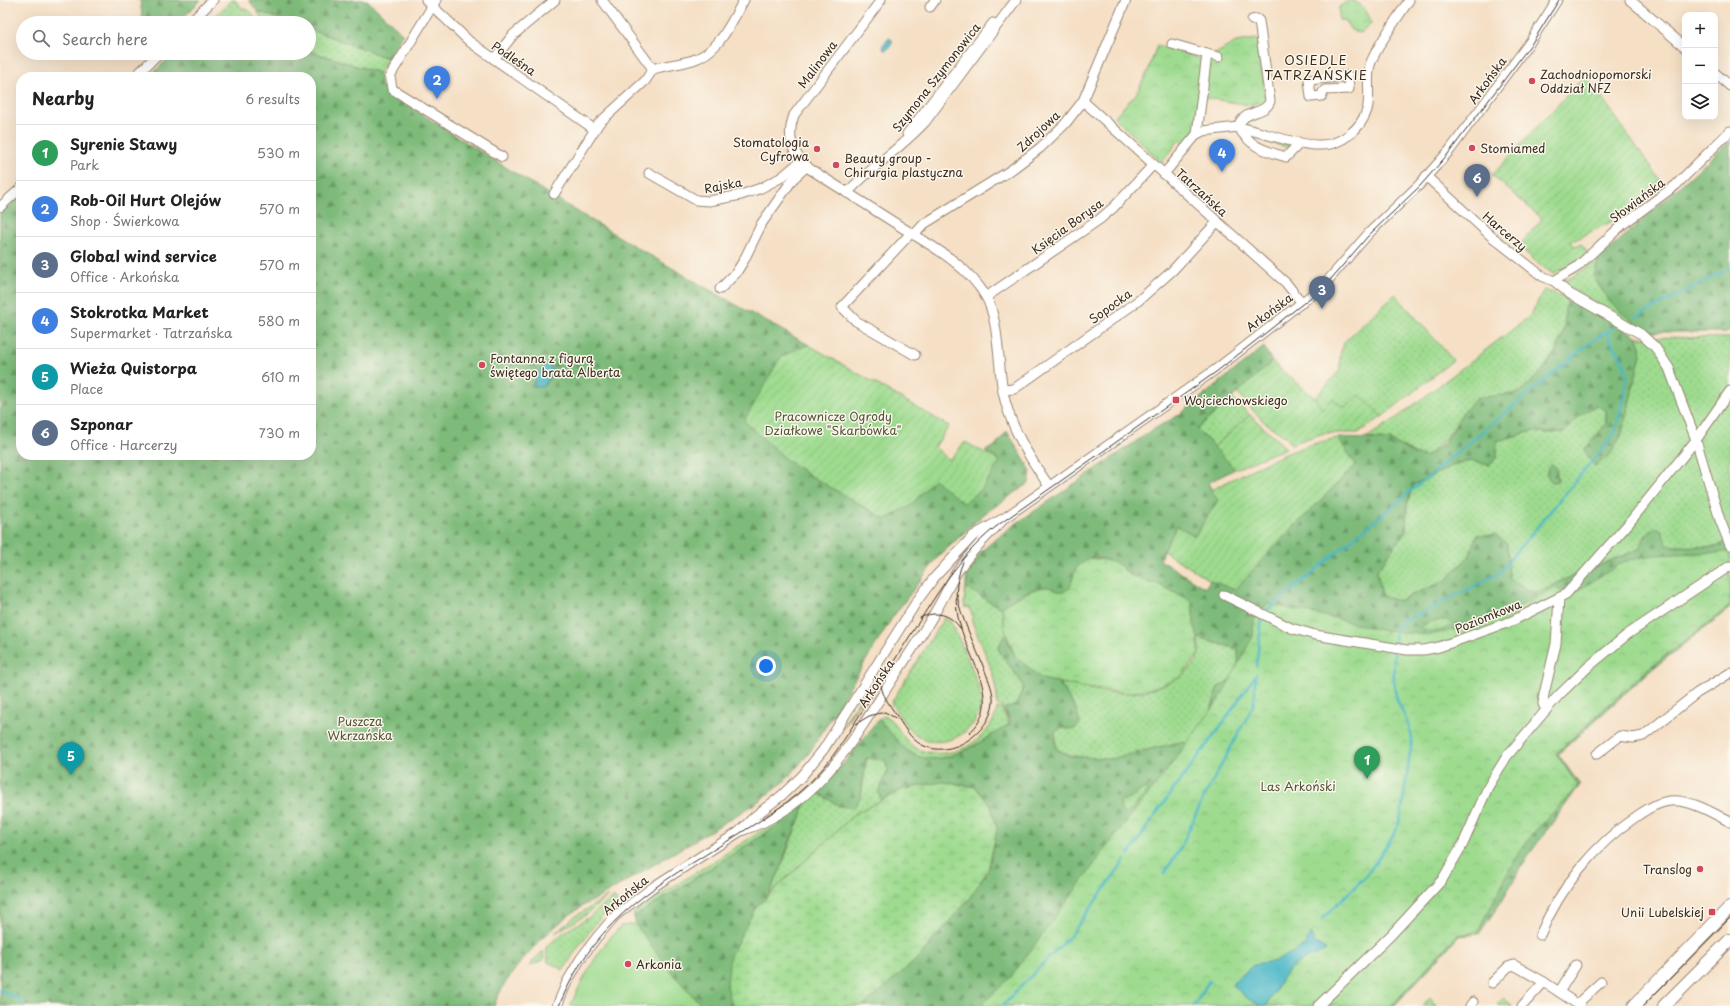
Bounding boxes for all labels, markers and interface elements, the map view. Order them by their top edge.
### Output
map controls [1682,12,1718,120]
button: + [1682,12,1718,48]
search box [16,16,316,60]
street label: Szymona Szymonowica [888,18,985,135]
icon: search [30,27,52,49]
text: Search here [62,27,148,50]
street label: Malinowa [793,36,841,92]
street label: Podleśna [488,37,540,80]
button: − [1682,48,1718,84]
district label: OSIEDLE TATRZAŃSKIE [1264,50,1368,84]
street label: Arkońska [1464,52,1511,107]
place label: Zachodniopomorski Oddział NFZ [1540,65,1651,97]
pin: 2 [424,66,450,99]
marker: Zachodniopomorski Oddział NFZ [1527,76,1537,86]
button: layers [1682,84,1718,120]
text: Nearby [32,85,94,111]
text: 6 results [245,89,300,108]
street label: Zdrojowa [1012,106,1064,156]
text: Syrenie Stawy [70,132,177,155]
place label: Stomatologia Cyfrowa [733,133,810,165]
pin: 4 [1209,139,1235,172]
place label: Stomiamed [1480,139,1545,157]
text: 1 [42,143,48,162]
text: 530 m [257,143,300,162]
marker: Stomiamed [1467,143,1477,153]
marker: Stomatologia Cyfrowa [812,144,822,154]
place label: Beauty group - Chirurgia plastyczna [844,149,963,181]
text: Park [70,155,99,174]
marker: Beauty group - Chirurgia plastyczna [831,160,841,170]
street label: Tatrzańska [1172,164,1232,221]
pin: 6 [1464,164,1490,197]
street label: Rajska [702,172,744,198]
street label: Słowiańska [1606,173,1669,227]
text: Rob-Oil Hurt Olejów [70,188,221,211]
street label: Księcia Borysa [1027,194,1107,258]
text: 2 [40,199,50,218]
text: 570 m [259,199,300,218]
street label: Harcerzy [1479,207,1531,255]
text: Shop · Świerkowa [70,211,179,230]
text: Global wind service [70,244,217,267]
text: 3 [41,255,49,274]
text: 570 m [259,255,300,274]
text: Office · Arkońska [70,267,179,286]
pin: 3 [1309,276,1335,309]
street label: Sopocka [1085,284,1136,328]
street label: Arkońska [1242,288,1297,336]
text: Stokrotka Market [70,300,209,323]
text: 4 [41,311,49,330]
text: 580 m [258,311,300,330]
text: Supermarket · Tatrzańska [70,323,232,342]
place label: Fontanna z figurą świętego brata Alberta [490,349,621,381]
text: Wieża Quistorpa [70,356,197,379]
marker: Fontanna z figurą świętego brata Alberta [477,360,487,370]
text: 5 [41,367,49,386]
text: 610 m [261,367,300,386]
text: Place [70,379,103,398]
place label: Wojciechowskiego [1184,391,1288,409]
marker: Wojciechowskiego [1171,395,1181,405]
park label: Pracownicze Ogrody Działkowe "Skarbówka" [765,407,901,439]
text: Szponar [70,412,133,435]
text: 6 [40,423,50,442]
text: 730 m [259,423,300,442]
text: Office · Harcerzy [70,435,177,454]
street label: Poziomkowa [1452,594,1524,637]
street label: Arkońska [854,655,899,711]
your location [756,656,776,676]
park label: Puszcza Wkrzańska [327,712,393,744]
pin: 5 [58,742,84,775]
pin: 1 [1354,746,1380,779]
park label: Las Arkoński [1260,777,1336,795]
place label: Translog [1643,860,1692,878]
marker: Translog [1695,864,1705,874]
street label: Arkońska [598,871,652,919]
place label: Unii Lubelskiej [1621,903,1704,921]
marker: Unii Lubelskiej [1707,907,1717,917]
place label: Arkonia [636,955,682,973]
marker: Arkonia [623,959,633,969]

